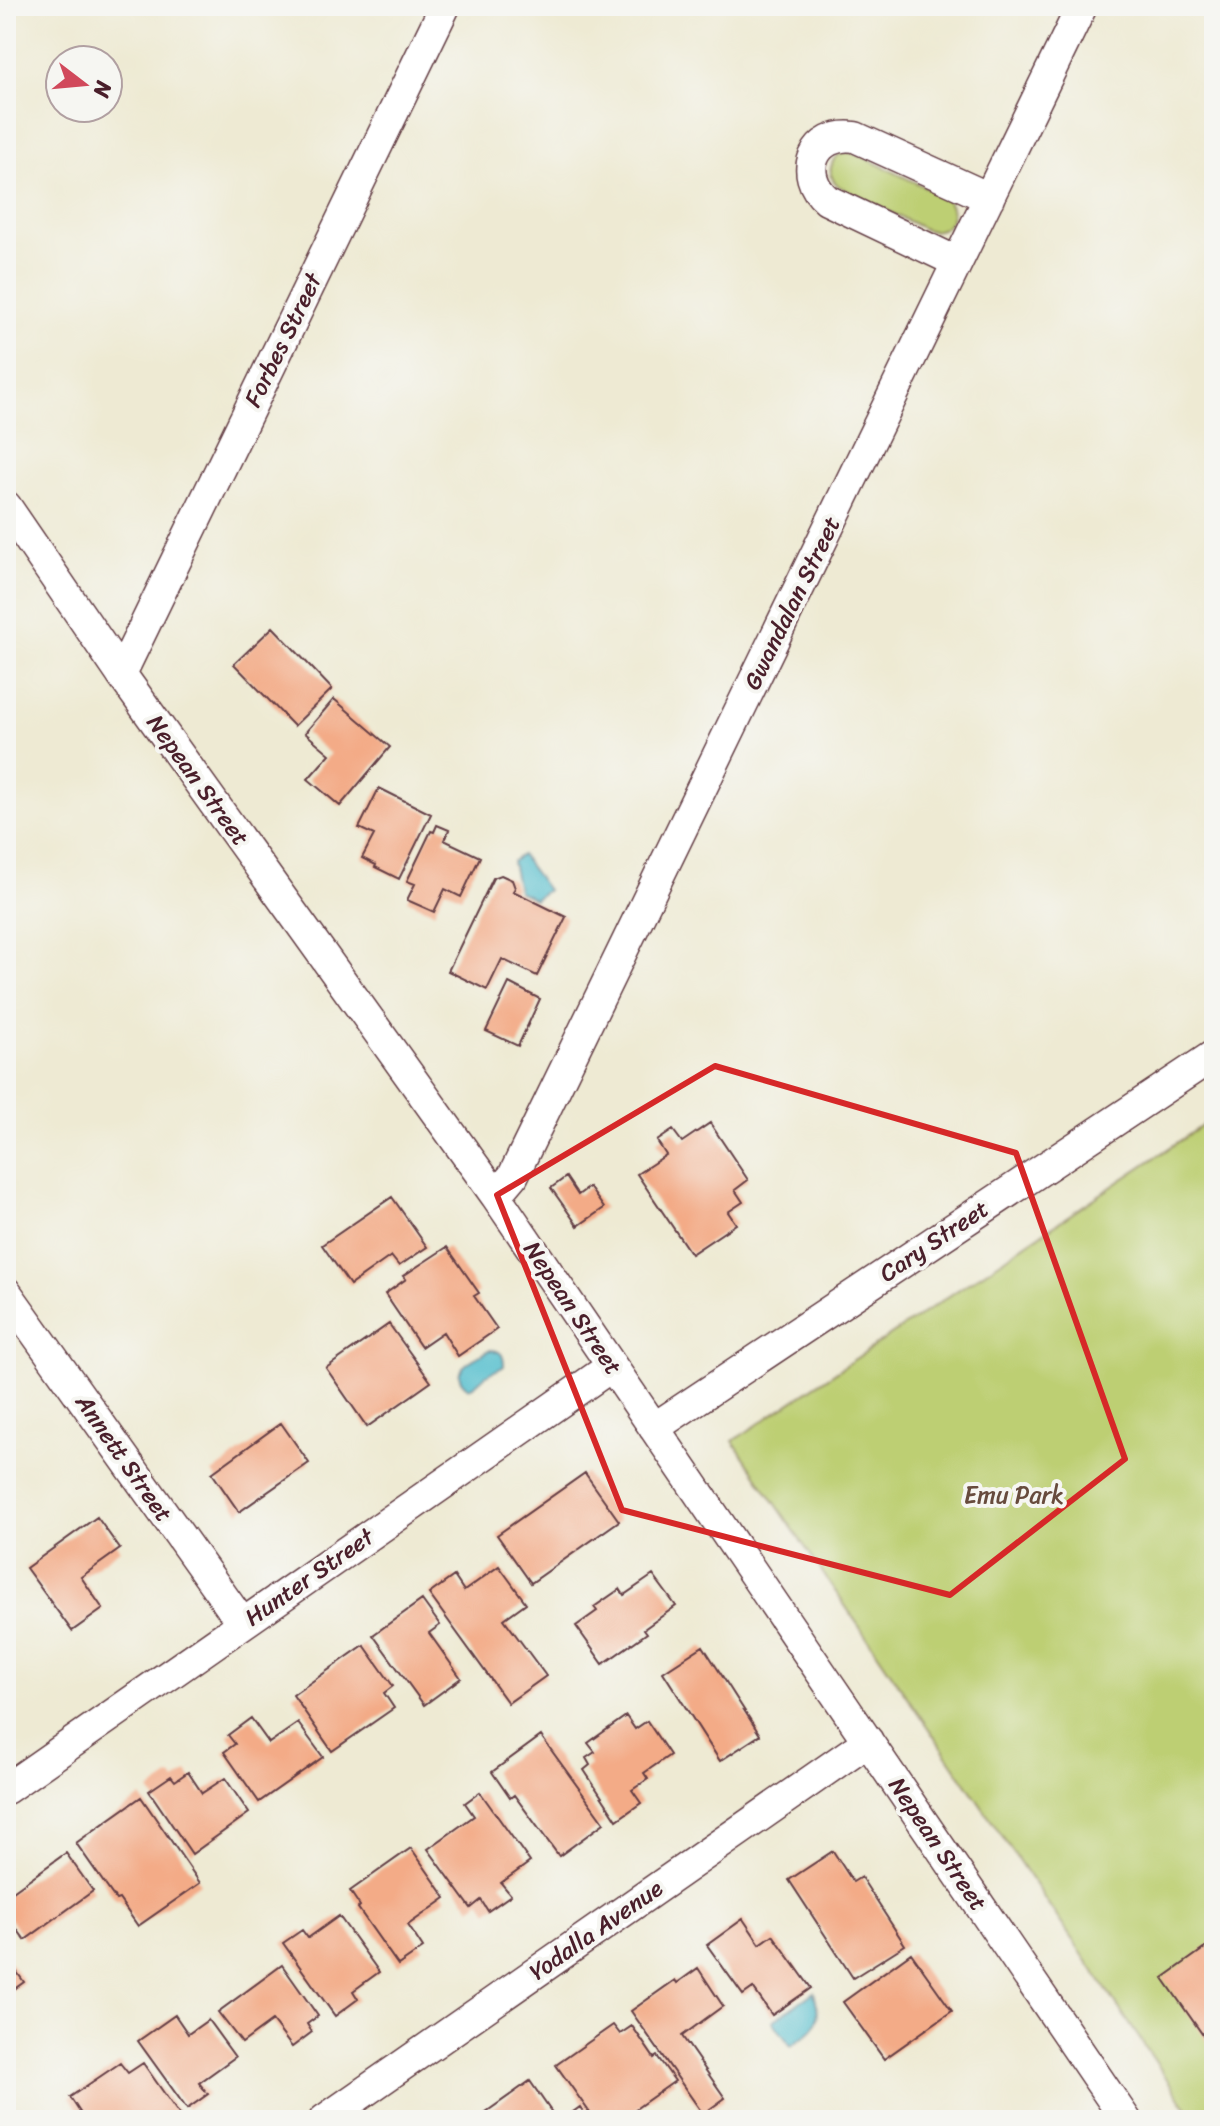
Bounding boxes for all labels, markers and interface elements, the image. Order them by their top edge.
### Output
north arrow [44,44,124,124]
text: N [82,76,124,103]
street label: Forbes Street [232,264,334,415]
street label: Gwandalan Street [732,509,852,697]
street label: Nepean Street [135,705,261,855]
street label: Cary Street [870,1189,998,1293]
street label: Nepean Street [512,1232,634,1384]
street label: Annett Street [63,1384,184,1531]
park label: Emu Park [964,1474,1064,1516]
street label: Hunter Street [235,1516,384,1637]
street label: Nepean Street [877,1768,999,1920]
street label: Yodalla Avenue [520,1868,672,1992]

